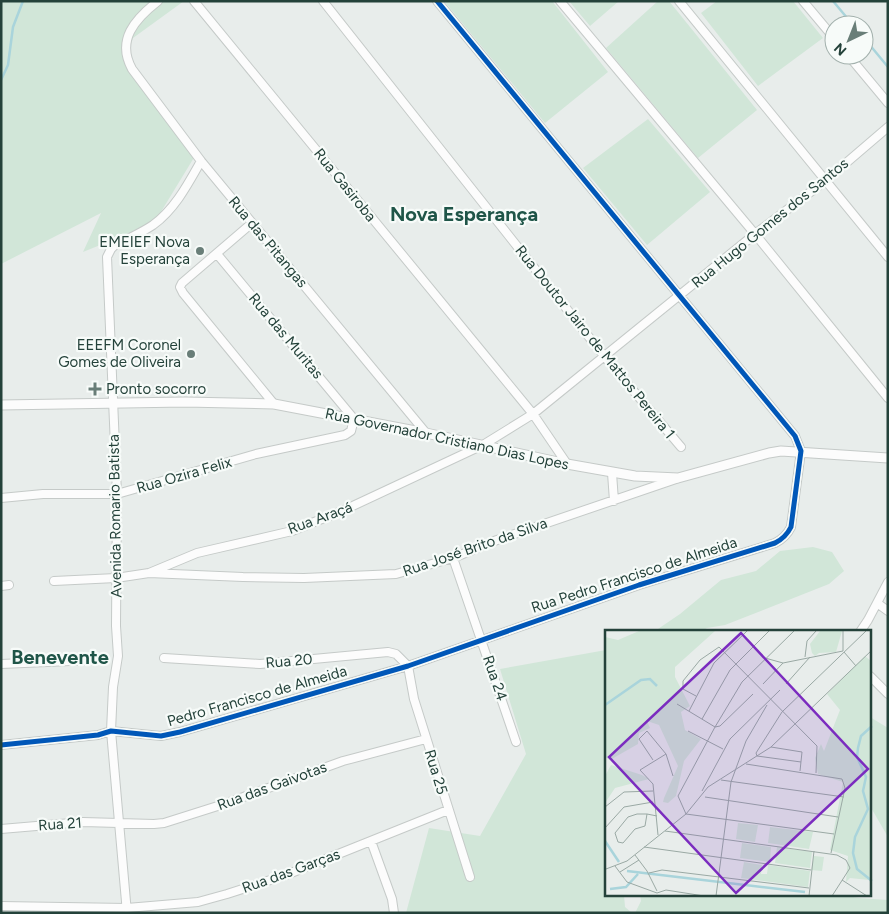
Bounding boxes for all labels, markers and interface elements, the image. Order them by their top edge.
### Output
north arrow [824,15,874,65]
text: N [831,39,850,59]
street label: Rua Gasiroba [310,145,380,225]
street label: Rua Hugo Gomes dos Santos [688,154,852,292]
street label: Rua das Pitangas [225,193,311,291]
district label: Nova Esperança [390,202,538,226]
place label: EMEIEF Nova Esperança [99,233,190,268]
street label: Rua Doutor Jairo de Mattos Pereira 1 [511,242,679,442]
marker: EMEIEF Nova Esperança [194,245,206,257]
street label: Rua das Muritas [245,290,327,382]
place label: EEEFM Coronel Gomes de Oliveira [58,336,181,371]
marker: EEEFM Coronel Gomes de Oliveira [185,348,197,360]
place label: Pronto socorro [106,380,206,398]
marker: Pronto socorro [88,382,102,396]
street label: Rua Governador Cristiano Dias Lopes [323,404,571,474]
street label: Avenida Romario Batista [105,434,125,598]
street label: Rua Ozira Felix [134,453,234,497]
street label: Rua Araçá [285,498,355,538]
street label: Rua José Brito da Silva [400,514,550,580]
street label: Rua Pedro Francisco de Almeida [529,533,739,617]
inset map [605,630,872,896]
district label: Benevente [11,645,109,669]
street label: Rua 20 [265,650,313,672]
street label: Rua 24 [479,653,511,703]
street label: Pedro Francisco de Almeida [165,662,349,730]
street label: Rua 25 [421,747,451,797]
street label: Rua das Gaivotas [215,758,329,814]
street label: Rua 21 [38,813,82,835]
street label: Rua das Garças [239,845,343,897]

